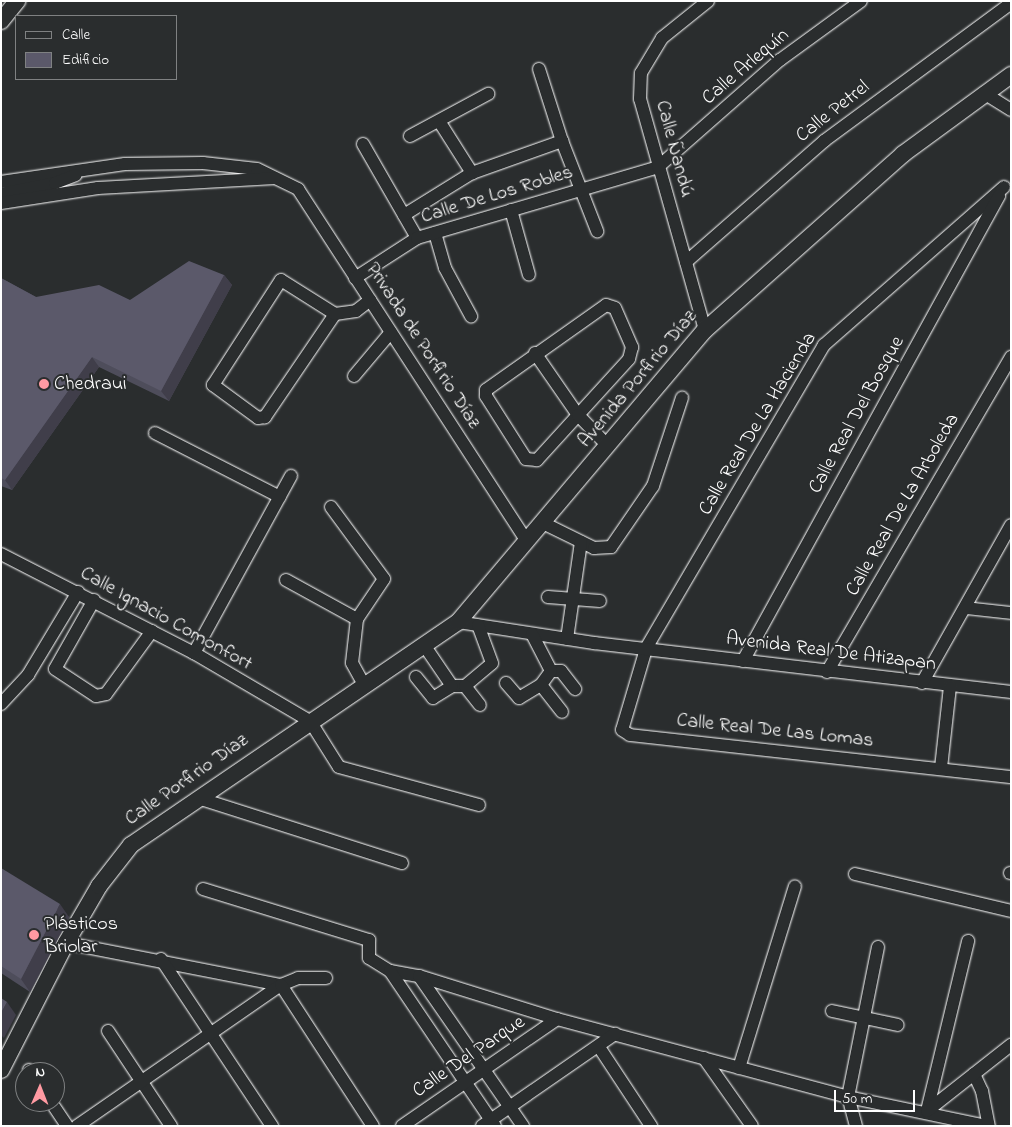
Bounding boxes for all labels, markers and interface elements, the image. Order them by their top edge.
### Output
legend [15,15,178,80]
text: Calle [62,24,90,46]
street label: Calle Arlequín [698,24,794,110]
text: Edificio [62,49,109,71]
street label: Calle Petrel [791,76,875,148]
street label: Calle Ñandú [650,98,698,200]
street label: Calle De Los Robles [418,161,576,229]
street label: Privada de Porfirio Díaz [360,258,486,434]
street label: Avenida Porfirio Díaz [573,305,703,453]
street label: Calle Real De La Hacienda [694,328,822,520]
street label: Calle Real Del Bosque [804,332,910,498]
place label: Chedraui [54,372,127,396]
marker: Chedraui [38,378,50,390]
street label: Calle Real De La Arboleda [841,409,965,601]
street label: Calle Ignacio Comonfort [76,562,256,676]
street label: Avenida Real De Atizapan [725,627,937,677]
street label: Calle Real De Las Lomas [675,709,875,753]
street label: Calle Porfirio Díaz [121,729,253,831]
place label: Plásticos Briolar [44,912,118,959]
marker: Plásticos Briolar [28,929,40,941]
street label: Calle Del Parque [408,1011,530,1103]
north arrow [15,1062,65,1112]
text: N [35,1062,45,1083]
scale bar [837,1080,918,1112]
text: 50 m [842,1088,872,1110]

